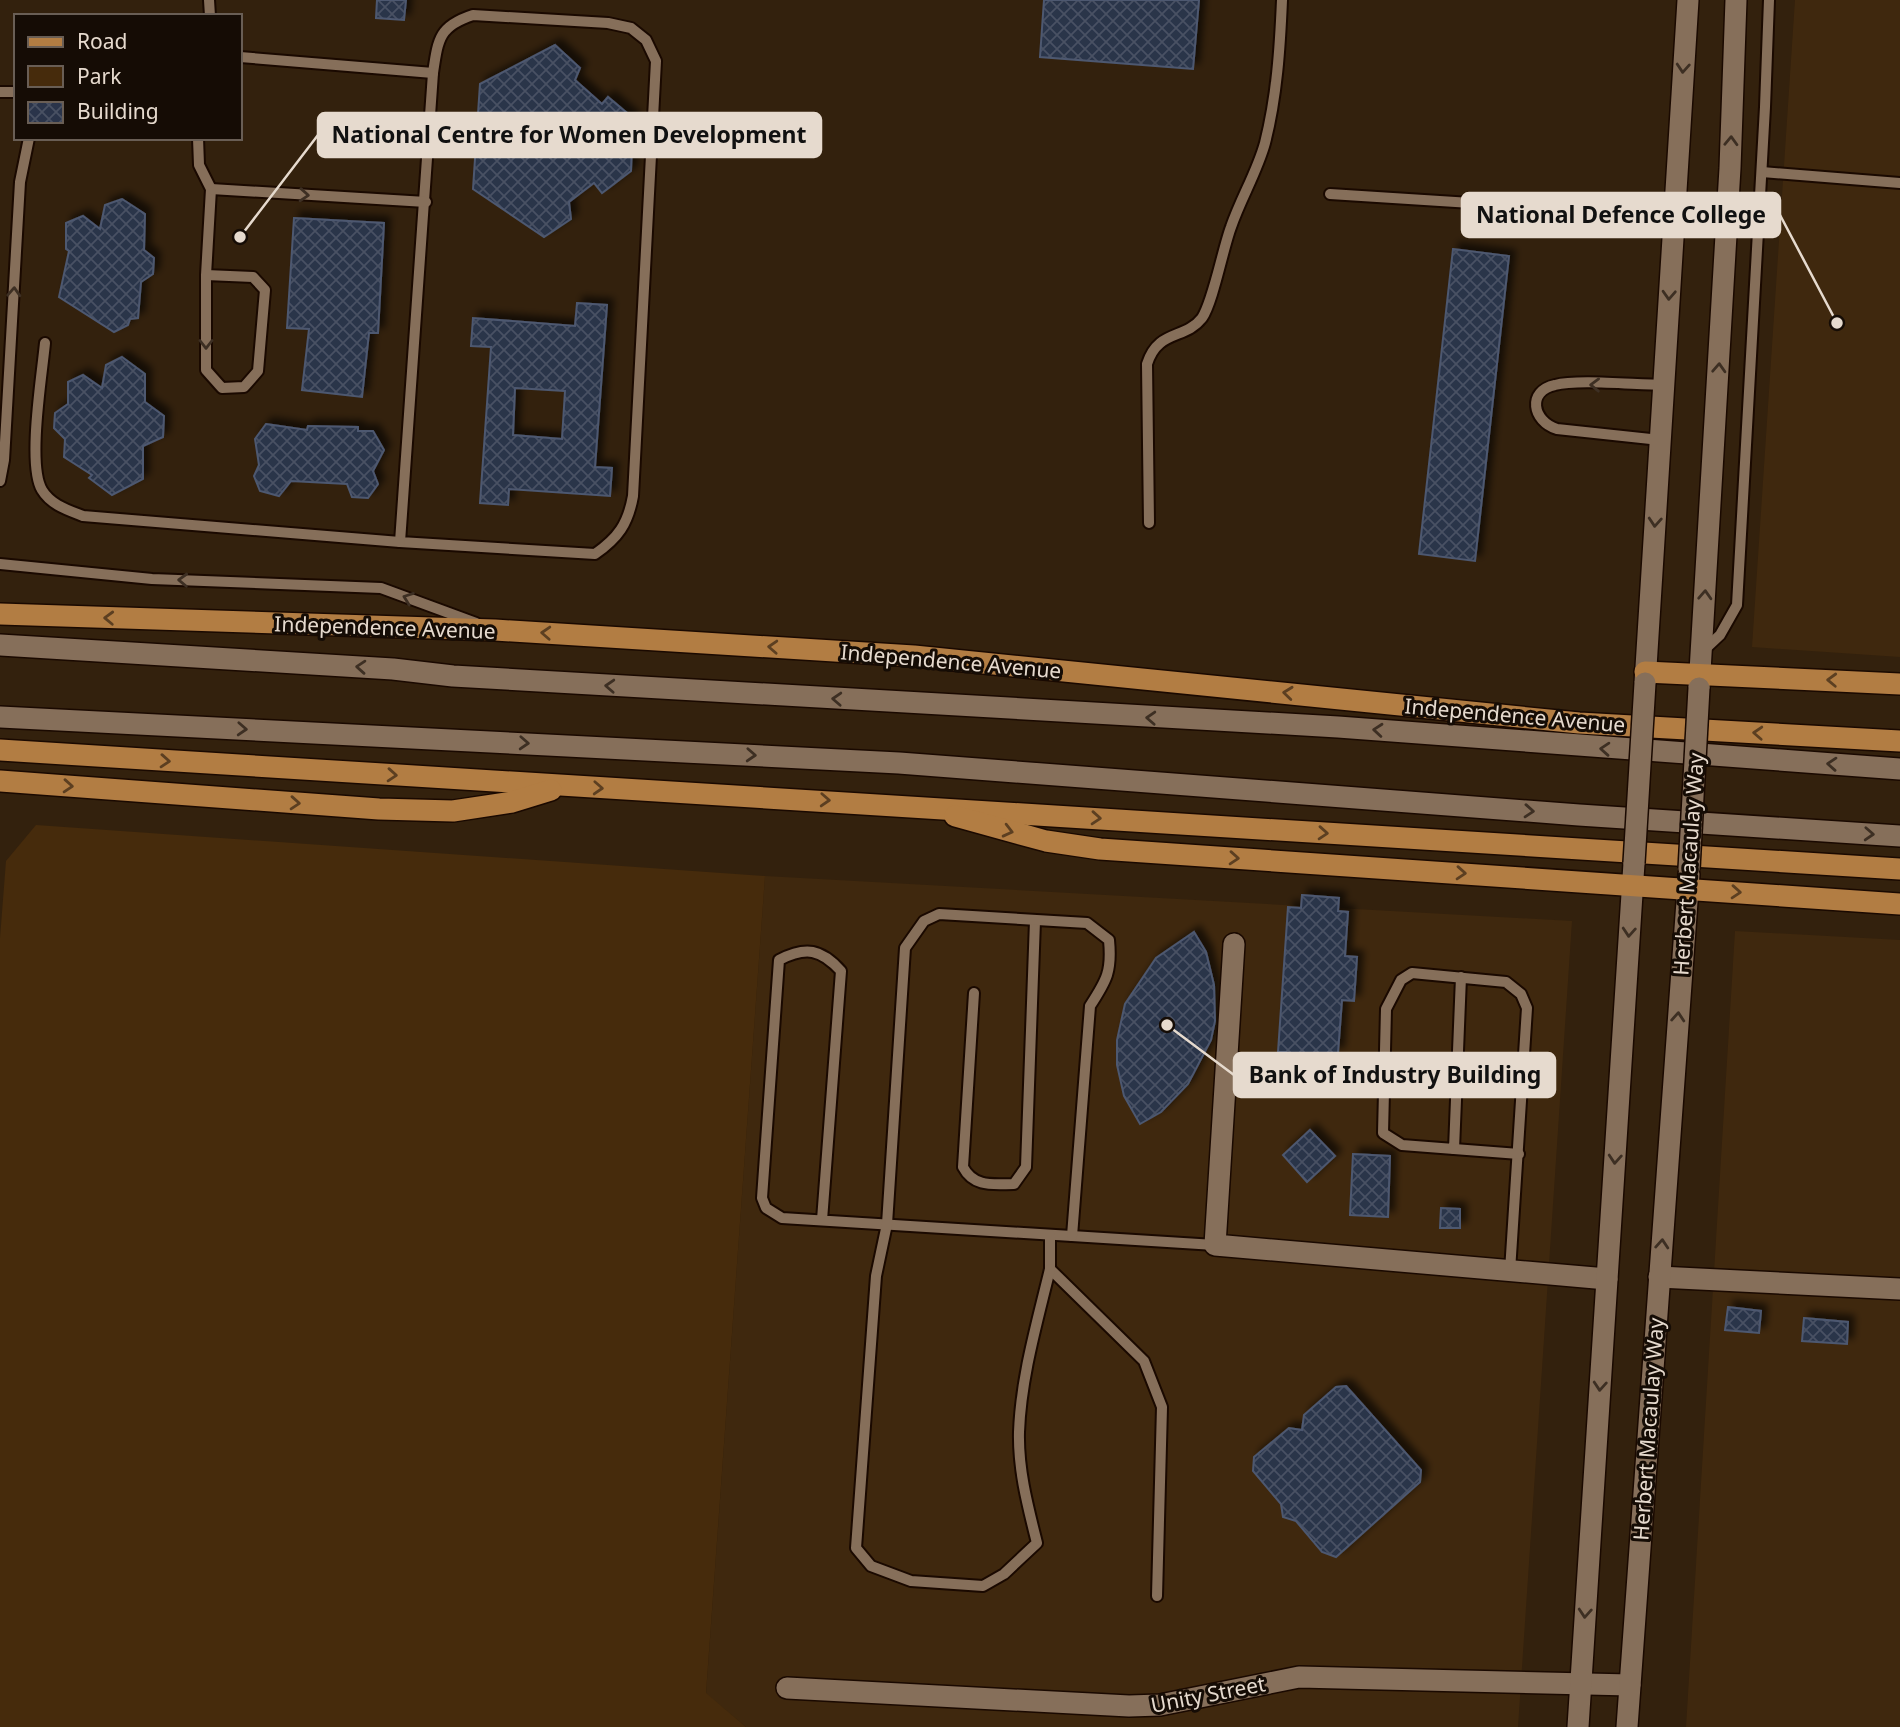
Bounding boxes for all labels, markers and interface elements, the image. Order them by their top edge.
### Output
legend [14,14,242,140]
text: Road [77,27,127,55]
text: Park [77,62,122,90]
one-way arrow [1676,63,1691,74]
text: Building [77,97,159,125]
callout: National Centre for Women Development [318,113,821,157]
text: National Centre for Women Development [332,118,806,150]
one-way arrow [1724,135,1739,146]
one-way arrow [298,187,309,202]
callout: National Defence College [1462,193,1780,237]
text: National Defence College [1476,198,1766,230]
one-way arrow [6,286,21,297]
one-way arrow [1661,290,1676,301]
one-way arrow [198,339,214,349]
one-way arrow [1711,362,1726,373]
one-way arrow [1589,377,1600,393]
one-way arrow [1647,517,1662,528]
one-way arrow [177,572,188,587]
one-way arrow [1698,589,1713,600]
one-way arrow [403,592,415,606]
street label: Independence Avenue [274,609,496,645]
one-way arrow [103,610,114,625]
one-way arrow [540,626,551,641]
street label: Independence Avenue [839,637,1063,685]
one-way arrow [767,640,778,655]
one-way arrow [355,660,366,675]
one-way arrow [1826,672,1837,687]
one-way arrow [604,678,615,693]
one-way arrow [1282,686,1293,701]
street label: Independence Avenue [1403,691,1627,739]
one-way arrow [831,692,842,707]
one-way arrow [1145,711,1156,726]
one-way arrow [237,721,248,736]
one-way arrow [1372,723,1383,738]
one-way arrow [1753,726,1764,741]
one-way arrow [519,735,530,750]
one-way arrow [1599,742,1610,757]
one-way arrow [746,748,757,763]
street label: Herbert Macaulay Way [1666,751,1710,976]
one-way arrow [160,753,171,768]
one-way arrow [1826,757,1837,772]
one-way arrow [387,767,398,782]
one-way arrow [63,778,74,793]
one-way arrow [592,780,603,795]
one-way arrow [820,792,831,807]
one-way arrow [290,795,301,810]
one-way arrow [1524,803,1535,818]
one-way arrow [1091,810,1102,825]
one-way arrow [1002,823,1014,837]
one-way arrow [1318,826,1329,841]
one-way arrow [1864,826,1875,841]
one-way arrow [1228,850,1239,865]
one-way arrow [1455,865,1466,880]
one-way arrow [1731,884,1742,899]
one-way arrow [1622,926,1637,937]
one-way arrow [1670,1011,1685,1022]
callout: Bank of Industry Building [1234,1053,1555,1097]
text: Bank of Industry Building [1249,1058,1541,1090]
one-way arrow [1607,1153,1622,1164]
one-way arrow [1654,1238,1669,1249]
street label: Herbert Macaulay Way [1626,1316,1670,1541]
one-way arrow [1592,1380,1607,1391]
one-way arrow [1577,1607,1592,1618]
street label: Unity Street [1148,1669,1268,1719]

